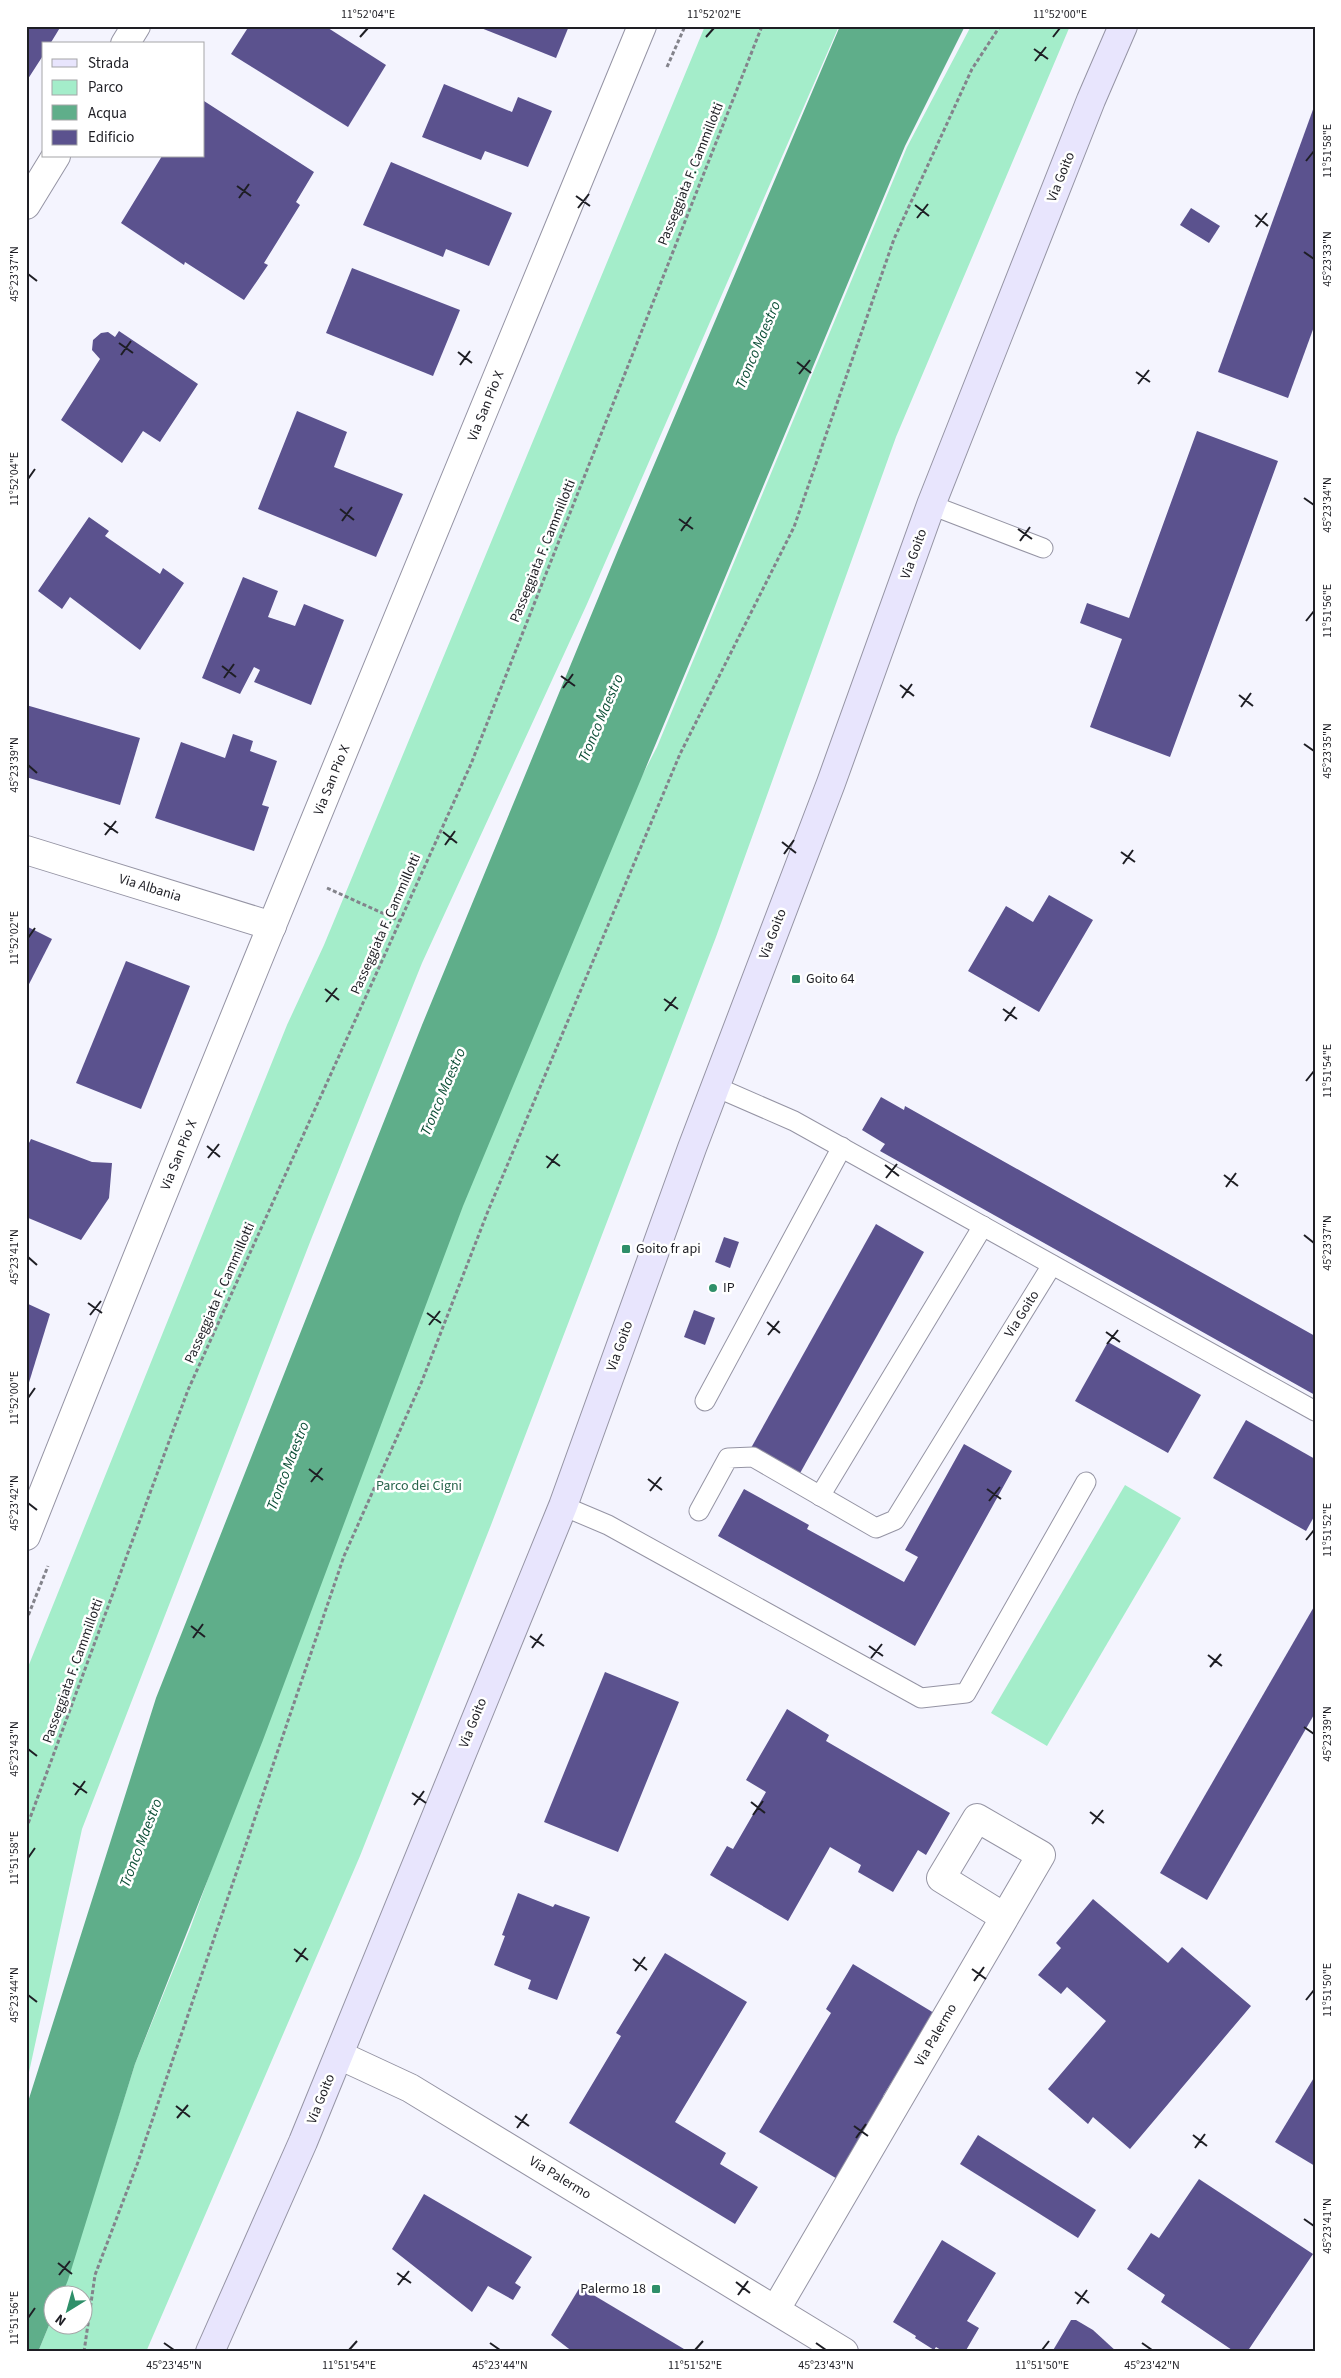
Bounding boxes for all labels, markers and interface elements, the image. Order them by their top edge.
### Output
text: 11°52'04"E [341,6,395,23]
text: 11°52'02"E [687,6,741,23]
text: 11°52'00"E [1033,6,1087,23]
legend [42,42,205,158]
text: Strada [88,53,129,74]
text: Parco [88,77,123,98]
street label: Passeggiata F. Cammillotti [653,99,729,249]
text: Acqua [88,103,127,124]
text: 11°51'58"E [1319,124,1336,178]
text: Edificio [88,127,135,148]
street label: Via Goito [1042,149,1080,205]
text: 45°23'33"N [1319,231,1336,287]
text: 45°23'37"N [6,246,23,302]
water label: Tronco Maestro [730,298,786,392]
street label: Via San Pio X [463,368,509,444]
text: 11°52'04"E [6,452,23,506]
street label: Passeggiata F. Cammillotti [505,476,581,626]
text: 45°23'34"N [1319,477,1336,533]
street label: Via Goito [896,526,932,582]
text: 11°51'56"E [1319,584,1336,638]
water label: Tronco Maestro [573,671,629,765]
text: 45°23'35"N [1319,723,1336,779]
text: 45°23'39"N [6,737,23,793]
street label: Via San Pio X [309,742,355,818]
street label: Passeggiata F. Cammillotti [346,850,426,998]
street label: Via Albania [116,869,184,907]
street label: Via Goito [754,906,792,962]
text: 11°52'02"E [6,911,23,965]
place label: Goito 64 [806,969,855,989]
marker: Goito 64 [790,973,802,985]
text: 11°51'54"E [1319,1044,1336,1098]
water label: Tronco Maestro [415,1045,471,1139]
street label: Via San Pio X [156,1117,202,1193]
text: 45°23'37"N [1319,1215,1336,1271]
street label: Passeggiata F. Cammillotti [180,1219,260,1367]
text: 45°23'41"N [6,1229,23,1285]
place label: Goito fr api [636,1239,701,1259]
marker: Goito fr api [620,1243,632,1255]
place label: IP [723,1278,735,1298]
marker: IP [707,1282,719,1294]
street label: Via Goito [1000,1287,1044,1341]
street label: Via Goito [602,1318,638,1374]
text: 11°52'00"E [6,1371,23,1425]
water label: Tronco Maestro [261,1418,315,1513]
text: 45°23'42"N [6,1475,23,1531]
park label: Parco dei Cigni [376,1476,462,1496]
text: 11°51'52"E [1319,1503,1336,1557]
street label: Passeggiata F. Cammillotti [37,1596,109,1746]
street label: Via Goito [454,1695,492,1751]
text: 45°23'39"N [1319,1706,1336,1762]
text: 45°23'43"N [6,1721,23,1777]
water label: Tronco Maestro [114,1795,168,1890]
text: 11°51'58"E [6,1831,23,1885]
text: 11°51'50"E [1319,1963,1336,2017]
text: 45°23'44"N [6,1967,23,2023]
street label: Via Palermo [910,2000,962,2070]
street label: Via Goito [302,2071,340,2127]
street label: Via Palermo [525,2152,595,2204]
text: 45°23'41"N [1319,2198,1336,2254]
place label: Palermo 18 [580,2279,646,2299]
marker: Palermo 18 [650,2283,662,2295]
north arrow [42,2286,92,2336]
text: 11°51'56"E [6,2291,23,2345]
text: N [51,2309,71,2330]
text: 45°23'45"N [146,2357,202,2374]
text: 11°51'54"E [322,2357,376,2374]
text: 45°23'44"N [472,2357,528,2374]
text: 11°51'52"E [668,2357,722,2374]
text: 45°23'43"N [798,2357,854,2374]
text: 11°51'50"E [1015,2357,1069,2374]
text: 45°23'42"N [1124,2357,1180,2374]

